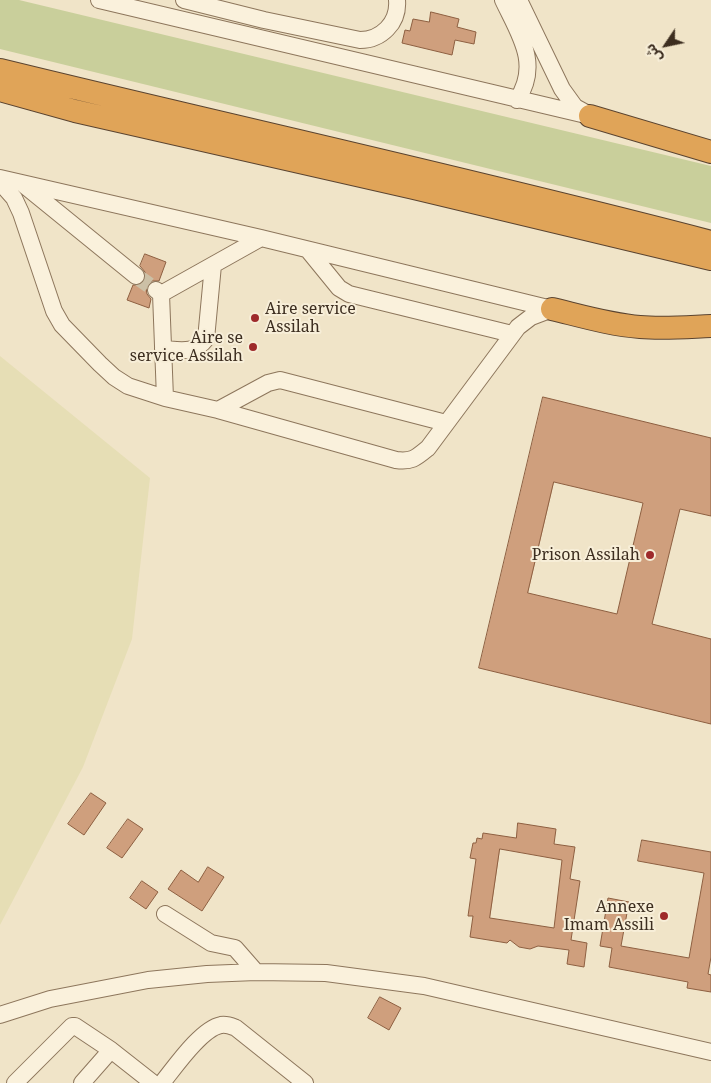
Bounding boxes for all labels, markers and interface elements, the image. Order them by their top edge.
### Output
north arrow [641,20,691,70]
text: ش [640,40,666,67]
place label: Aire service Assilah [265,299,356,337]
marker: Aire service Assilah [249,312,261,324]
place label: Aire se service Assilah [130,328,243,366]
marker: Aire se service Assilah [247,341,259,353]
place label: Prison Assilah [532,545,640,565]
marker: Prison Assilah [644,549,656,561]
place label: Annexe Imam Assili [564,897,654,935]
marker: Annexe Imam Assili [658,910,670,922]

